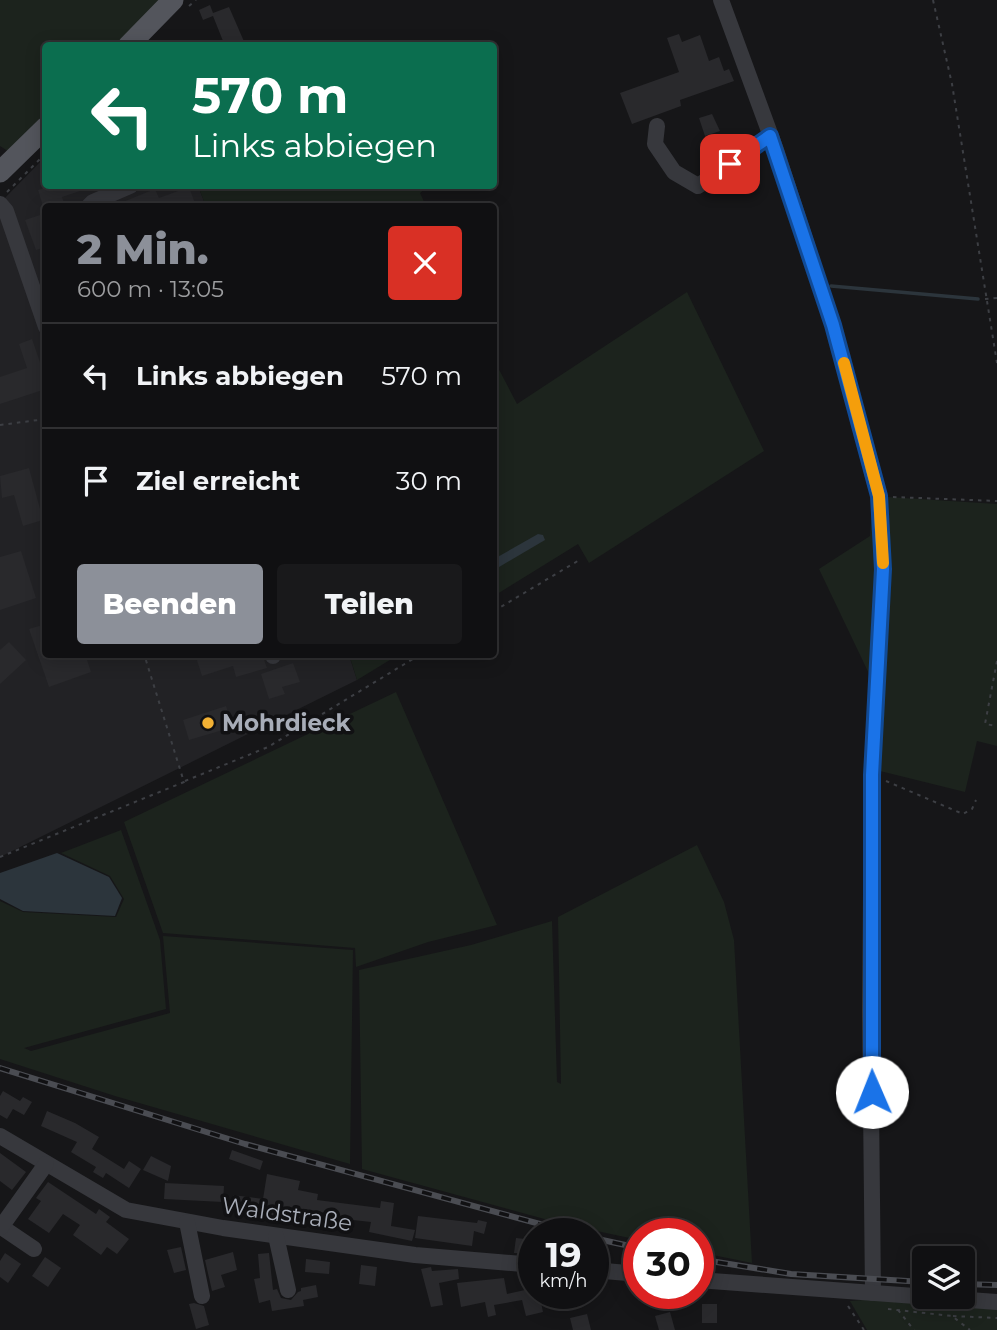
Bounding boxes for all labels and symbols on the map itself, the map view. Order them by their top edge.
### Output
pin [700,134,760,194]
place label: Mohrdieck [222,709,351,737]
marker: Mohrdieck [200,715,216,731]
position arrow [835,1055,909,1129]
street label: Waldstraße [220,1191,354,1237]
speed limit sign: 30 [623,1218,714,1309]

